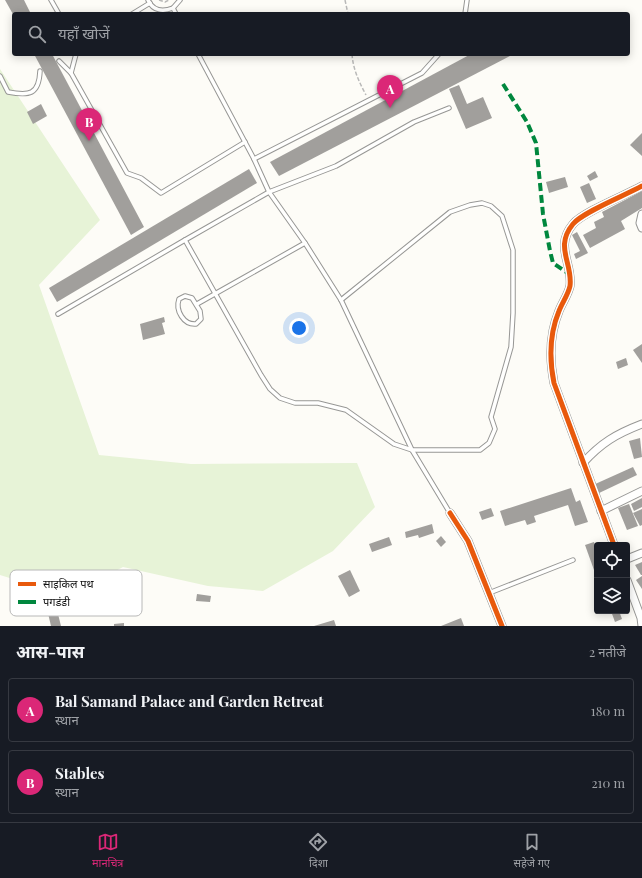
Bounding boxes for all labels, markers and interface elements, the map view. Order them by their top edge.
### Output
search box [12,12,630,56]
icon: search [26,23,48,45]
text: यहाँ खोजें [58,23,110,43]
pin: A [377,75,403,108]
pin: B [76,108,102,141]
your location [289,318,309,338]
map controls [594,542,630,614]
button: locate [594,542,630,578]
legend [10,570,142,616]
text: साइकिल पथ [43,576,94,591]
button: layers [594,578,630,614]
text: पगडंडी [43,594,70,609]
text: आस-पास [16,640,84,662]
text: 2 नतीजे [589,643,626,660]
text: Bal Samand Palace and Garden Retreat [55,691,323,711]
text: A [26,702,34,719]
text: 180 m [591,702,625,719]
text: स्थान [55,711,79,728]
text: Stables [55,763,104,783]
text: B [26,774,34,791]
text: 210 m [591,774,625,791]
text: स्थान [55,783,79,800]
tab: मानचित्र [92,831,123,871]
tab: दिशा [307,831,329,871]
tab: सहेजे गए [513,831,550,871]

